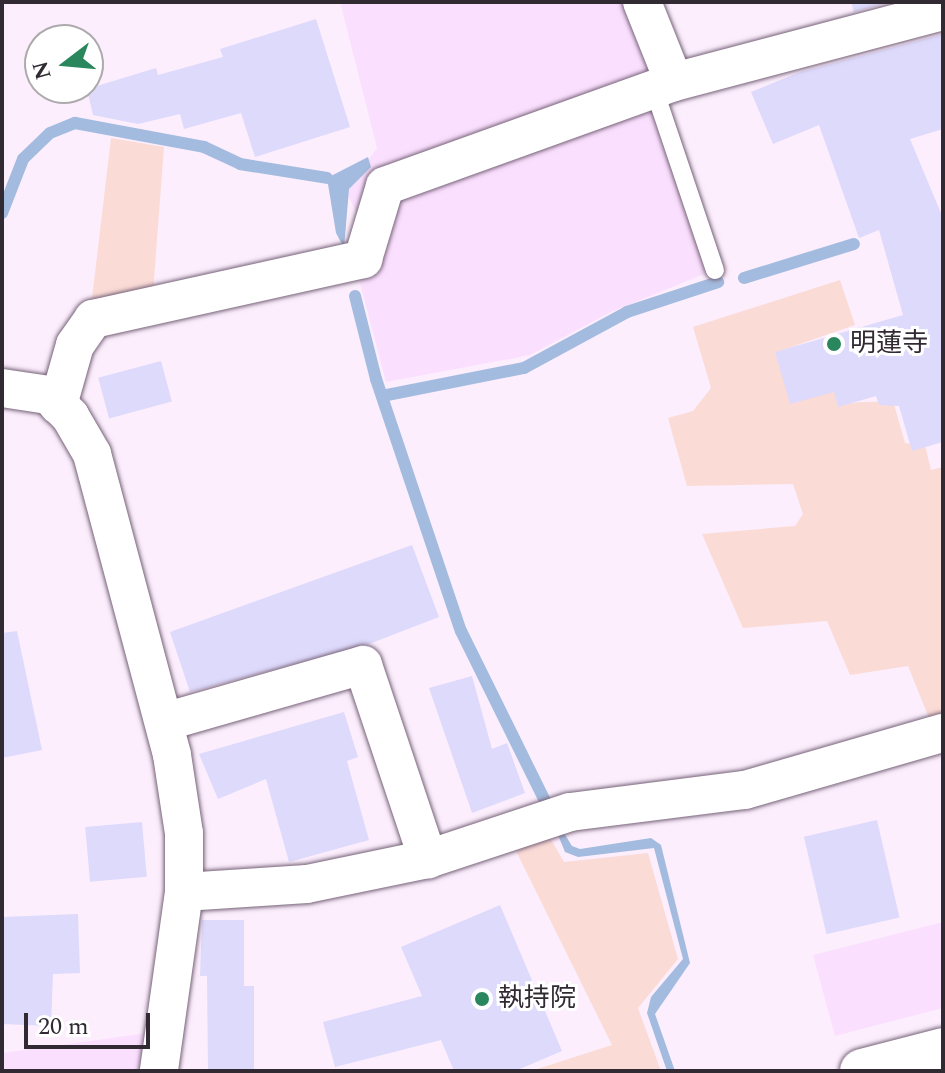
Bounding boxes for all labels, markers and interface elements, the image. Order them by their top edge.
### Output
north arrow [24,24,104,104]
text: N [24,57,61,83]
place label: 明蓮寺 [850,328,928,360]
marker: 明蓮寺 [825,335,843,353]
place label: 執持院 [498,983,576,1015]
marker: 執持院 [473,990,491,1008]
scale bar [28,997,154,1047]
text: 20 m [38,1009,89,1045]

